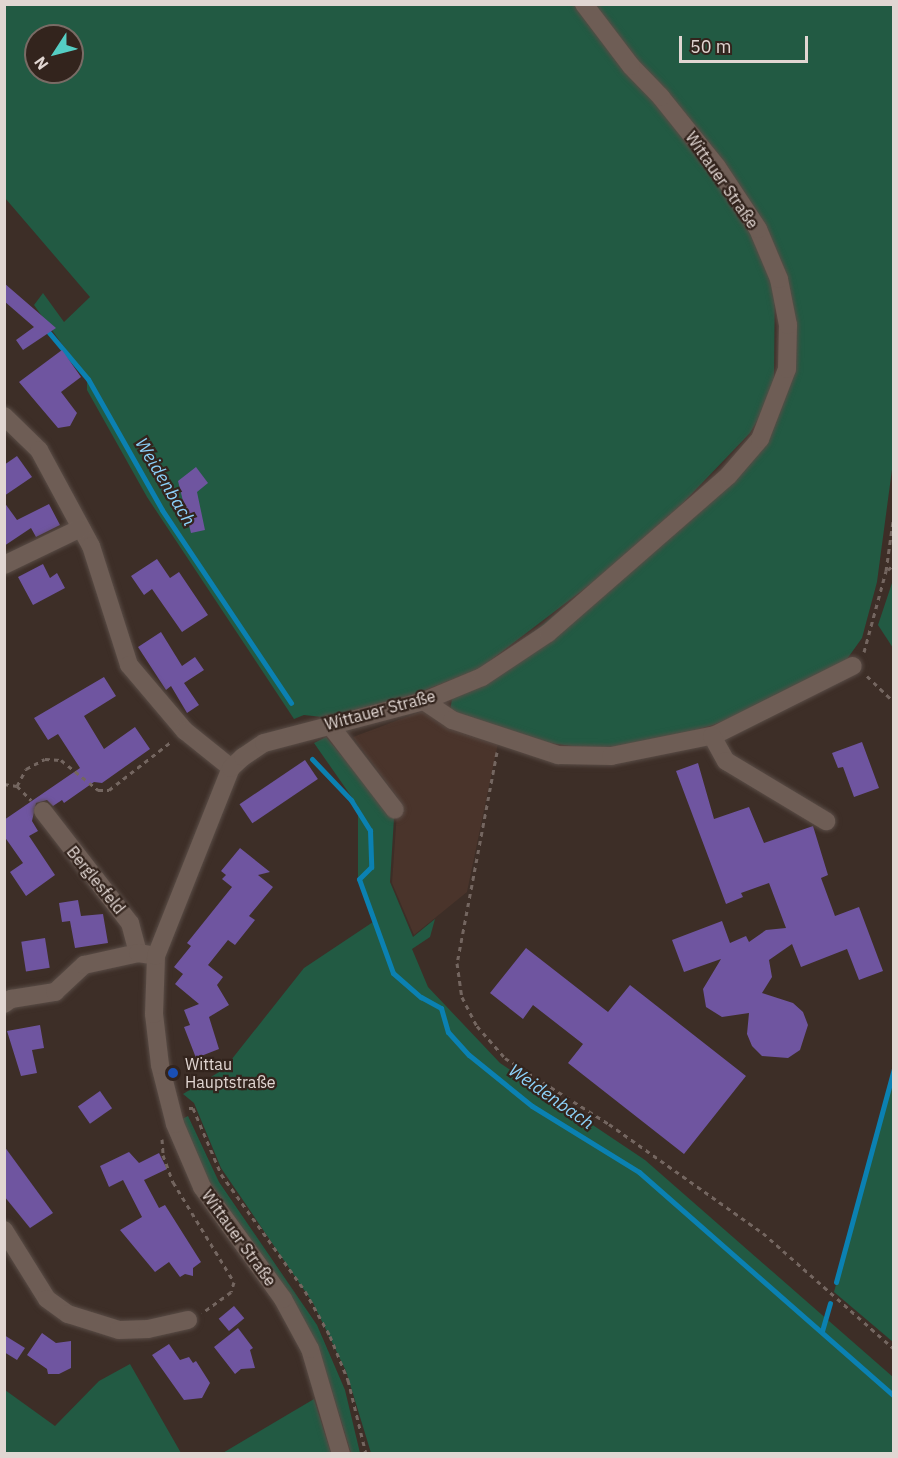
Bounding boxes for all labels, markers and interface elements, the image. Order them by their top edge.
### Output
north arrow [24,24,84,84]
scale bar [682,24,811,62]
text: 50 m [690,35,732,58]
text: N [30,53,53,74]
street label: Wittauer Straße [682,128,762,232]
water label: Weidenbach [130,434,200,530]
street label: Wittauer Straße [323,686,437,734]
street label: Berglesfeld [63,842,129,918]
place label: Wittau Hauptstraße [185,1054,275,1092]
water label: Weidenbach [504,1060,598,1134]
marker: Wittau Hauptstraße [166,1066,180,1080]
street label: Wittauer Straße [198,1186,280,1290]

